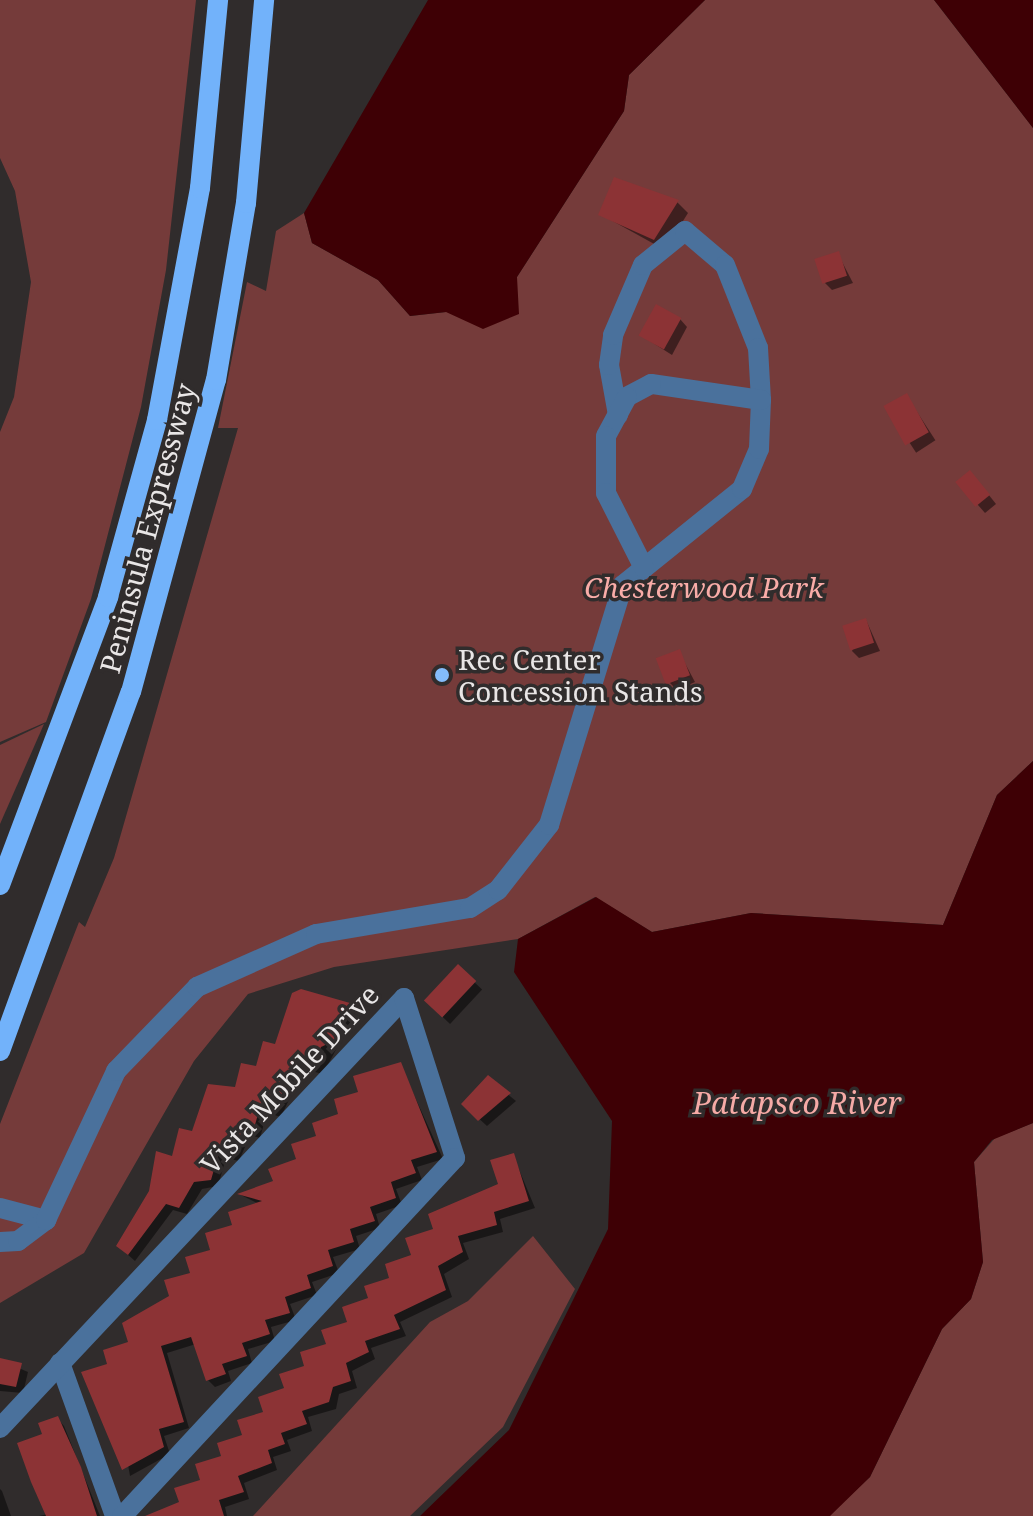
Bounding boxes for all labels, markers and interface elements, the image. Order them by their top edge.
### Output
street label: Peninsula Expressway [92,379,202,677]
park label: Chesterwood Park [584,570,824,604]
place label: Rec Center Concession Stands [458,642,703,708]
marker: Rec Center Concession Stands [433,666,451,684]
street label: Vista Mobile Drive [193,977,385,1181]
water label: Patapsco River [692,1085,902,1121]

